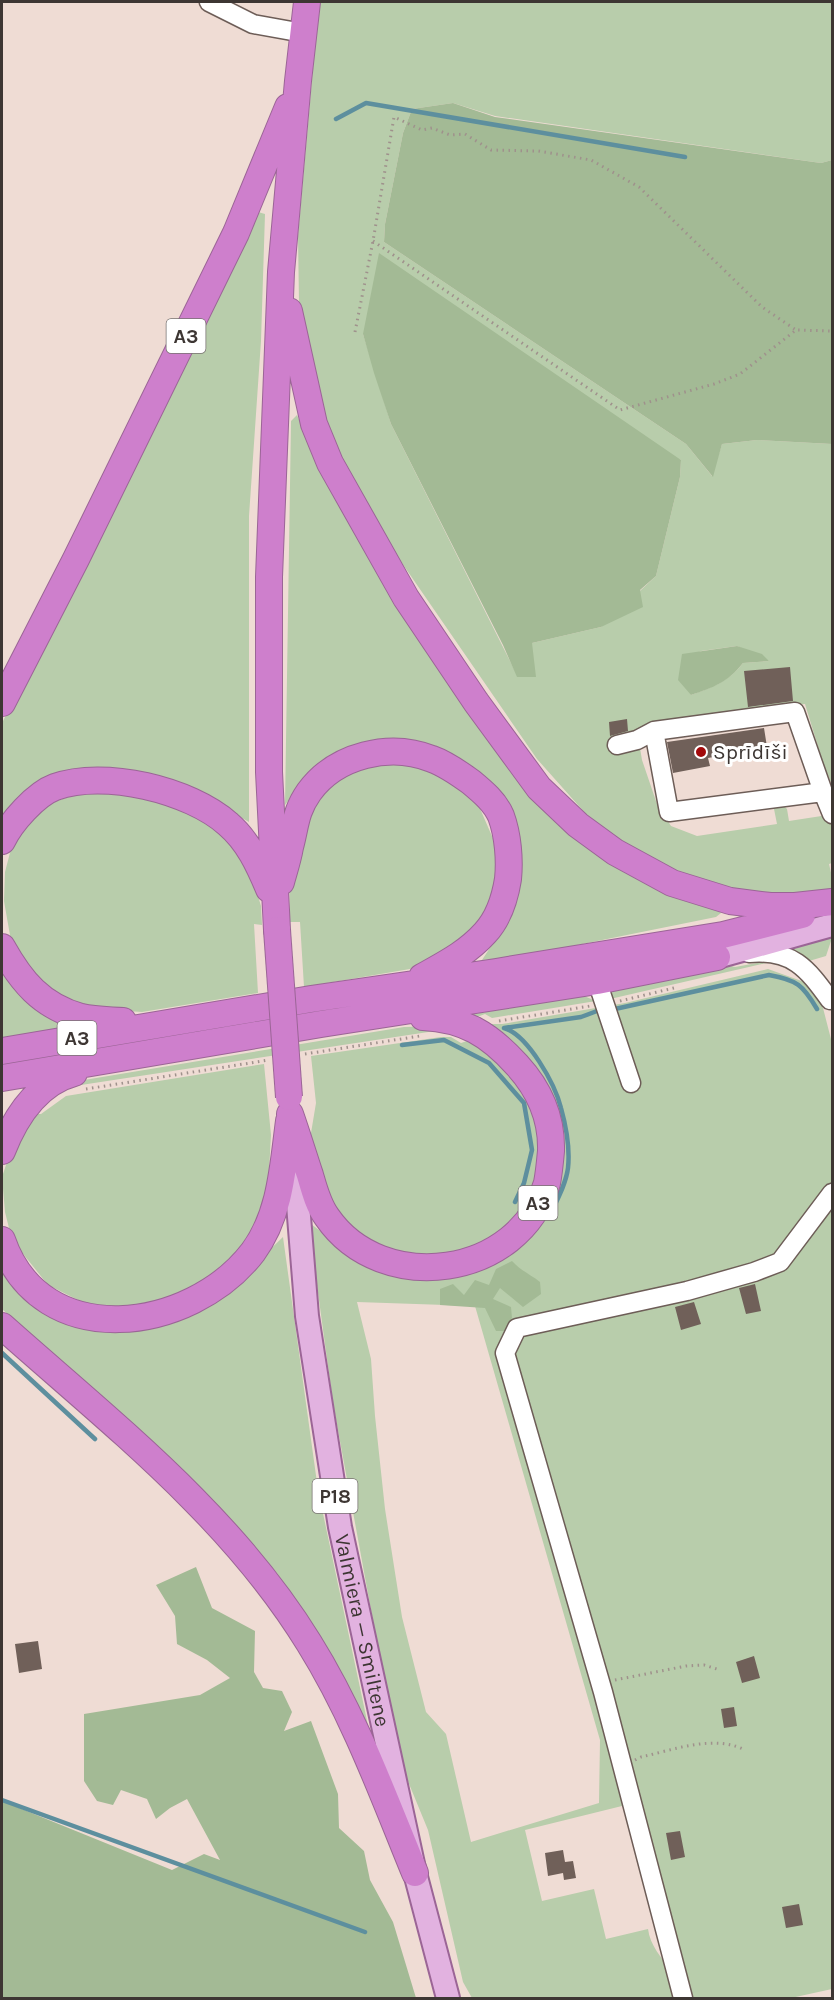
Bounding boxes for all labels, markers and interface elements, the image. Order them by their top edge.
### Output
road number: A3 [166,319,206,353]
place label: Sprīdīši [713,740,788,764]
marker: Sprīdīši [694,745,708,759]
road number: A3 [58,1021,97,1055]
road number: A3 [518,1186,558,1220]
road number: P18 [312,1479,358,1513]
street label: Valmiera — Smiltene [330,1532,395,1729]

